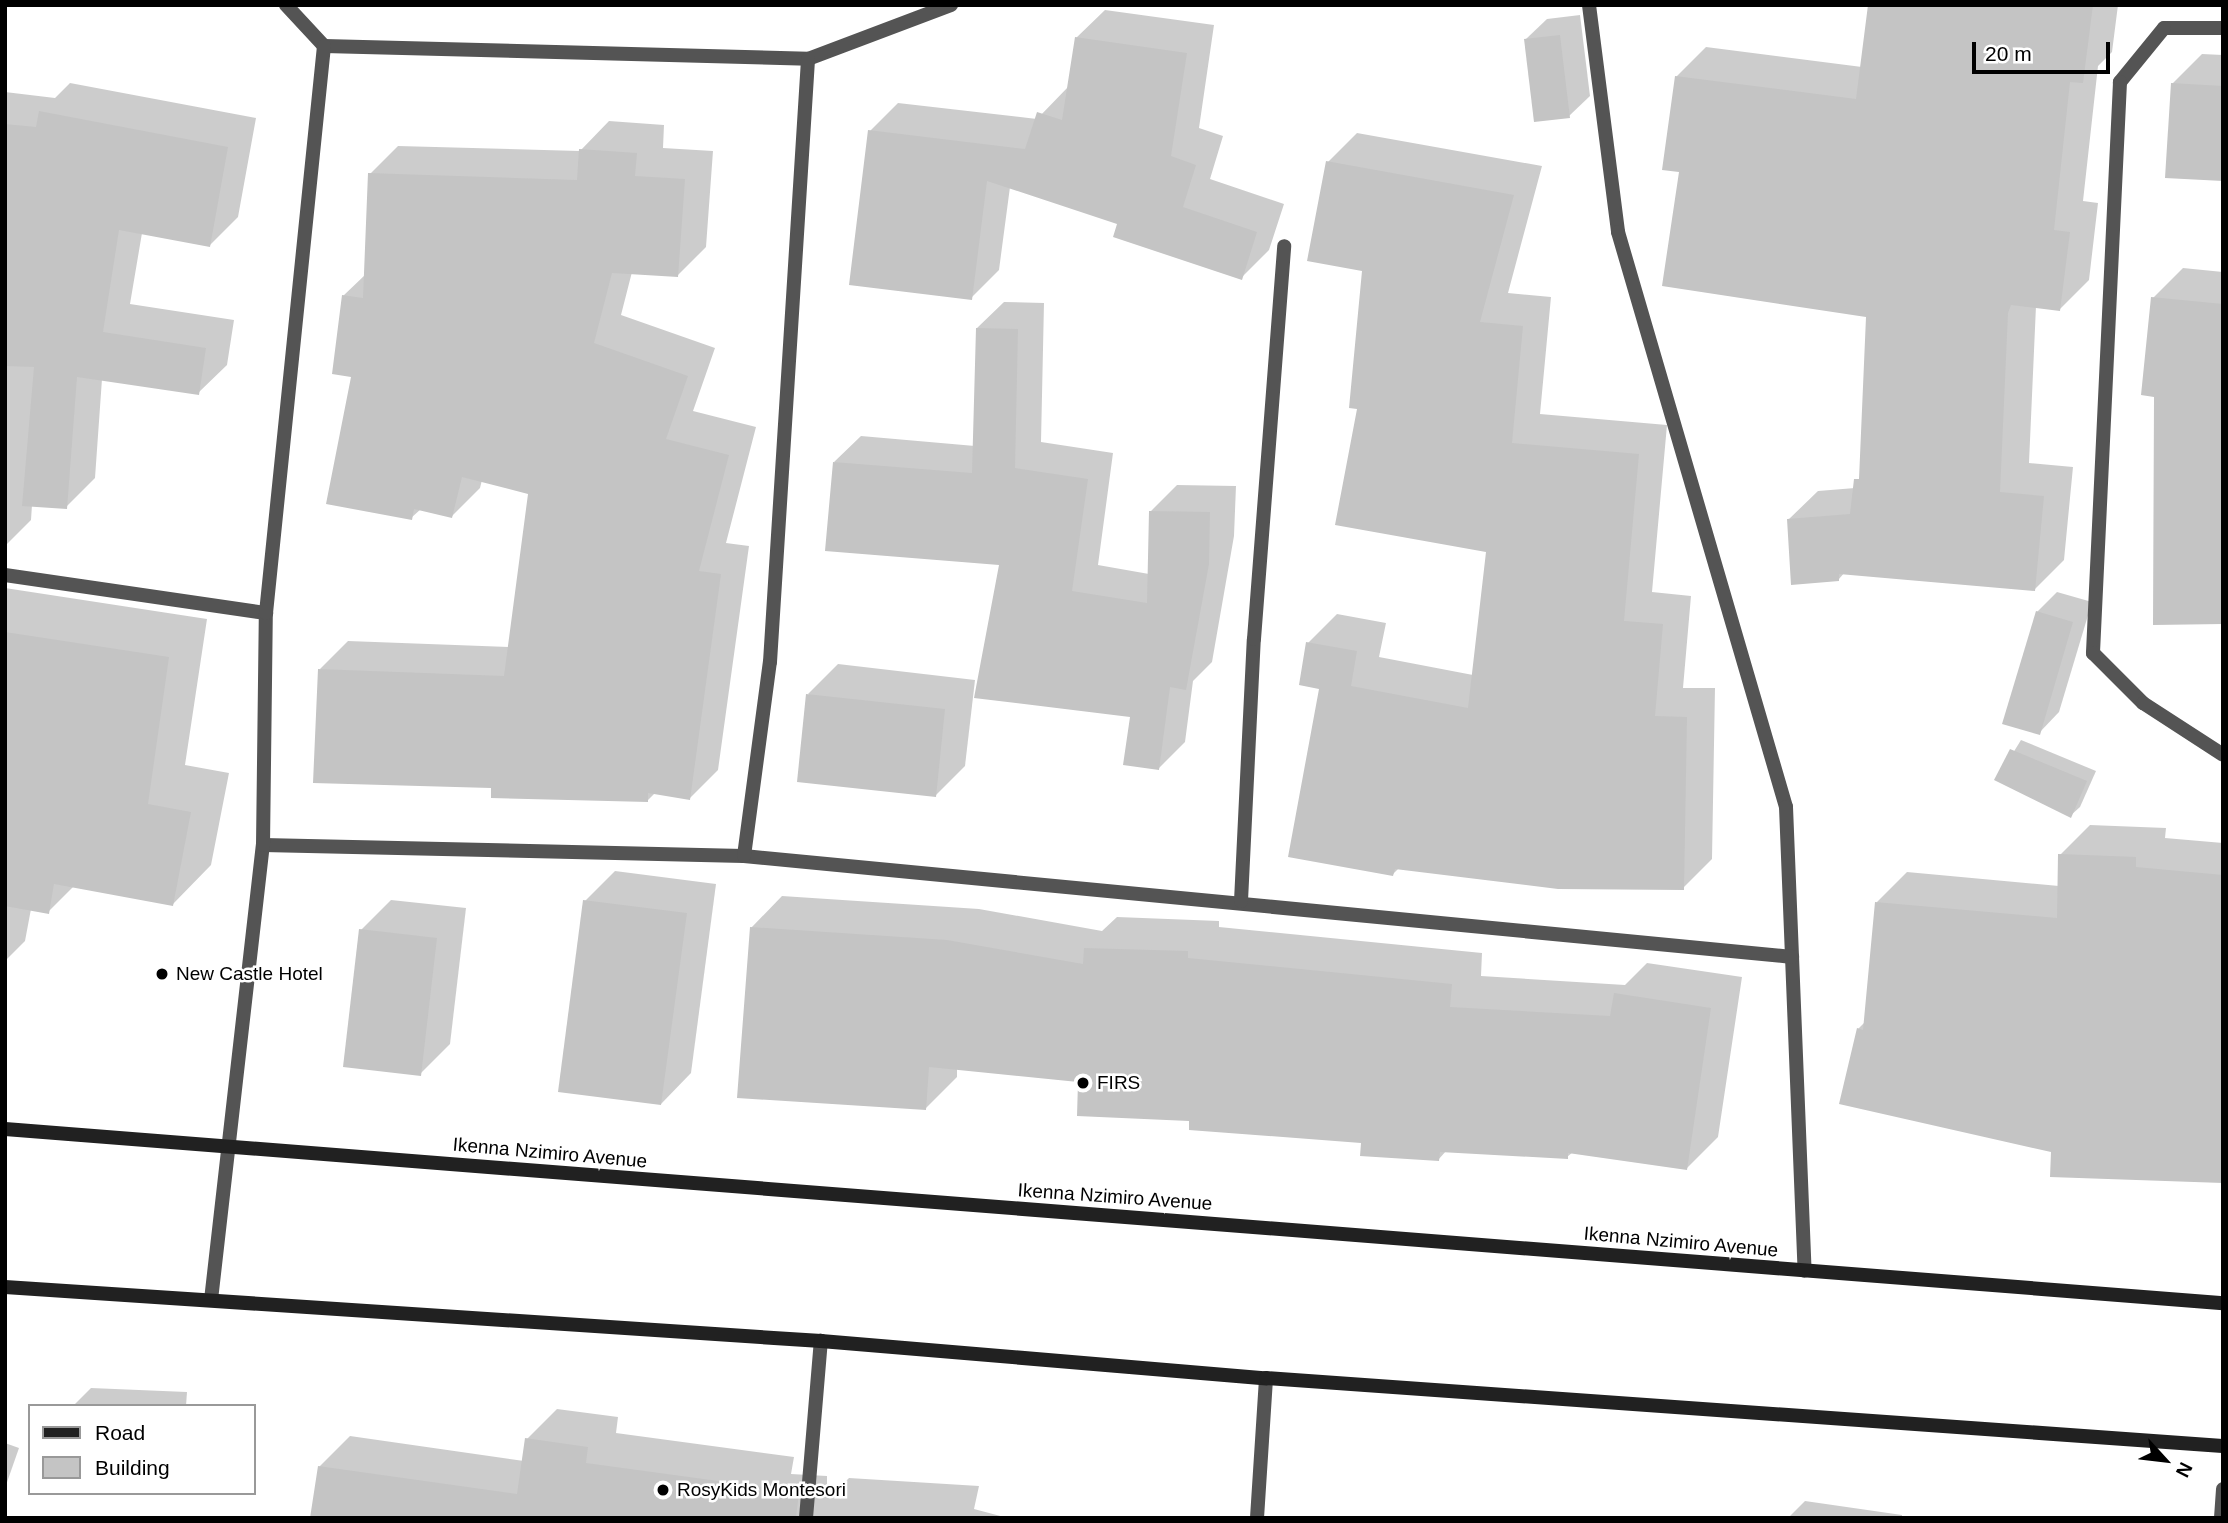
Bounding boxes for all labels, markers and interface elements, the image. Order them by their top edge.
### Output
scale bar [1976,28,2114,72]
text: 20 m [1985,42,2032,65]
place label: New Castle Hotel [176,963,323,985]
marker: New Castle Hotel [154,966,170,982]
place label: FIRS [1097,1072,1140,1094]
marker: FIRS [1075,1075,1091,1091]
street label: Ikenna Nzimiro Avenue [451,1133,649,1173]
street label: Ikenna Nzimiro Avenue [1016,1179,1214,1215]
street label: Ikenna Nzimiro Avenue [1582,1222,1780,1262]
legend [28,1404,256,1495]
text: Road [95,1421,145,1444]
north arrow [2130,1425,2200,1495]
text: Building [95,1456,170,1479]
text: N [2172,1459,2197,1481]
place label: RosyKids Montesori [677,1479,846,1501]
marker: RosyKids Montesori [655,1482,671,1498]

